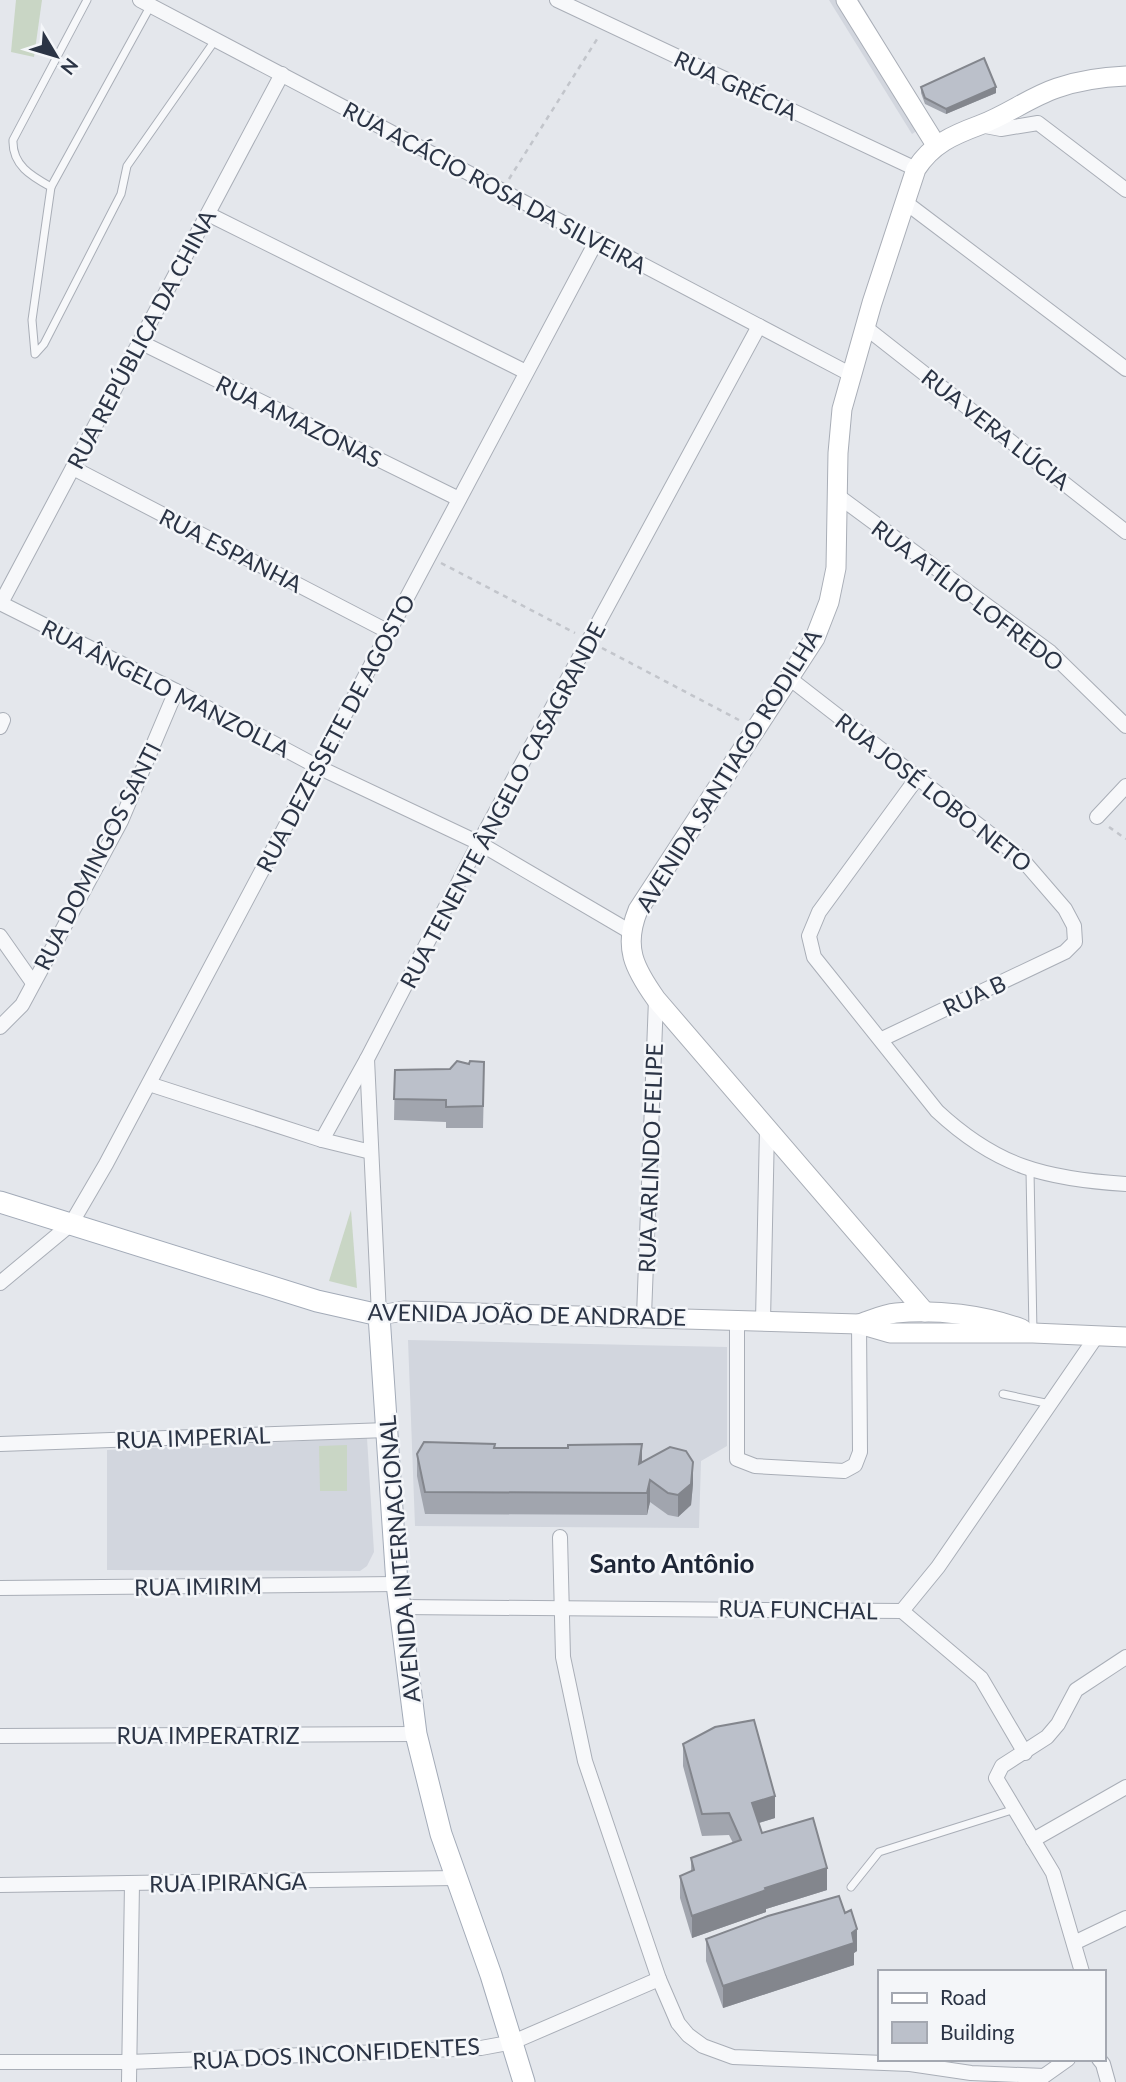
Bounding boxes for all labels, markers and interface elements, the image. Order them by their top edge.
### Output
north arrow [21,21,91,91]
street label: RUA GRÉCIA [670,44,803,126]
text: N [56,54,83,80]
street label: RUA ACÁCIO ROSA DA SILVEIRA [338,95,652,279]
street label: RUA REPÚBLICA DA CHINA [61,204,221,473]
street label: RUA VERA LÚCIA [916,363,1076,496]
street label: RUA AMAZONAS [212,369,386,473]
street label: RUA ESPANHA [155,502,307,598]
street label: RUA ATÍLIO LOFREDO [866,514,1070,676]
street label: RUA DEZESSETE DE AGOSTO [250,589,420,877]
street label: RUA ÂNGELO MANZOLLA [37,613,295,763]
street label: RUA TENENTE ÂNGELO CASAGRANDE [393,617,611,993]
street label: AVENIDA SANTIAGO RODILHA [629,623,827,917]
street label: RUA JOSÉ LOBO NETO [830,707,1038,877]
street label: RUA DOMINGOS SANTI [27,738,167,974]
street label: RUA B [938,968,1010,1022]
street label: RUA ARLINDO FELIPE [632,1043,668,1273]
street label: AVENIDA JOÃO DE ANDRADE [367,1297,687,1331]
street label: AVENIDA INTERNACIONAL [372,1414,425,1704]
street label: RUA IMPERIAL [115,1420,271,1454]
district label: Santo Antônio [590,1547,755,1579]
street label: RUA IMIRIM [134,1571,262,1601]
street label: RUA FUNCHAL [718,1594,878,1624]
street label: RUA IMPERATRIZ [116,1721,300,1749]
street label: RUA IPIRANGA [149,1867,308,1897]
legend [878,1970,1105,2061]
text: Road [940,1984,987,2009]
text: Building [940,2019,1015,2044]
street label: RUA DOS INCONFIDENTES [191,2031,481,2075]

